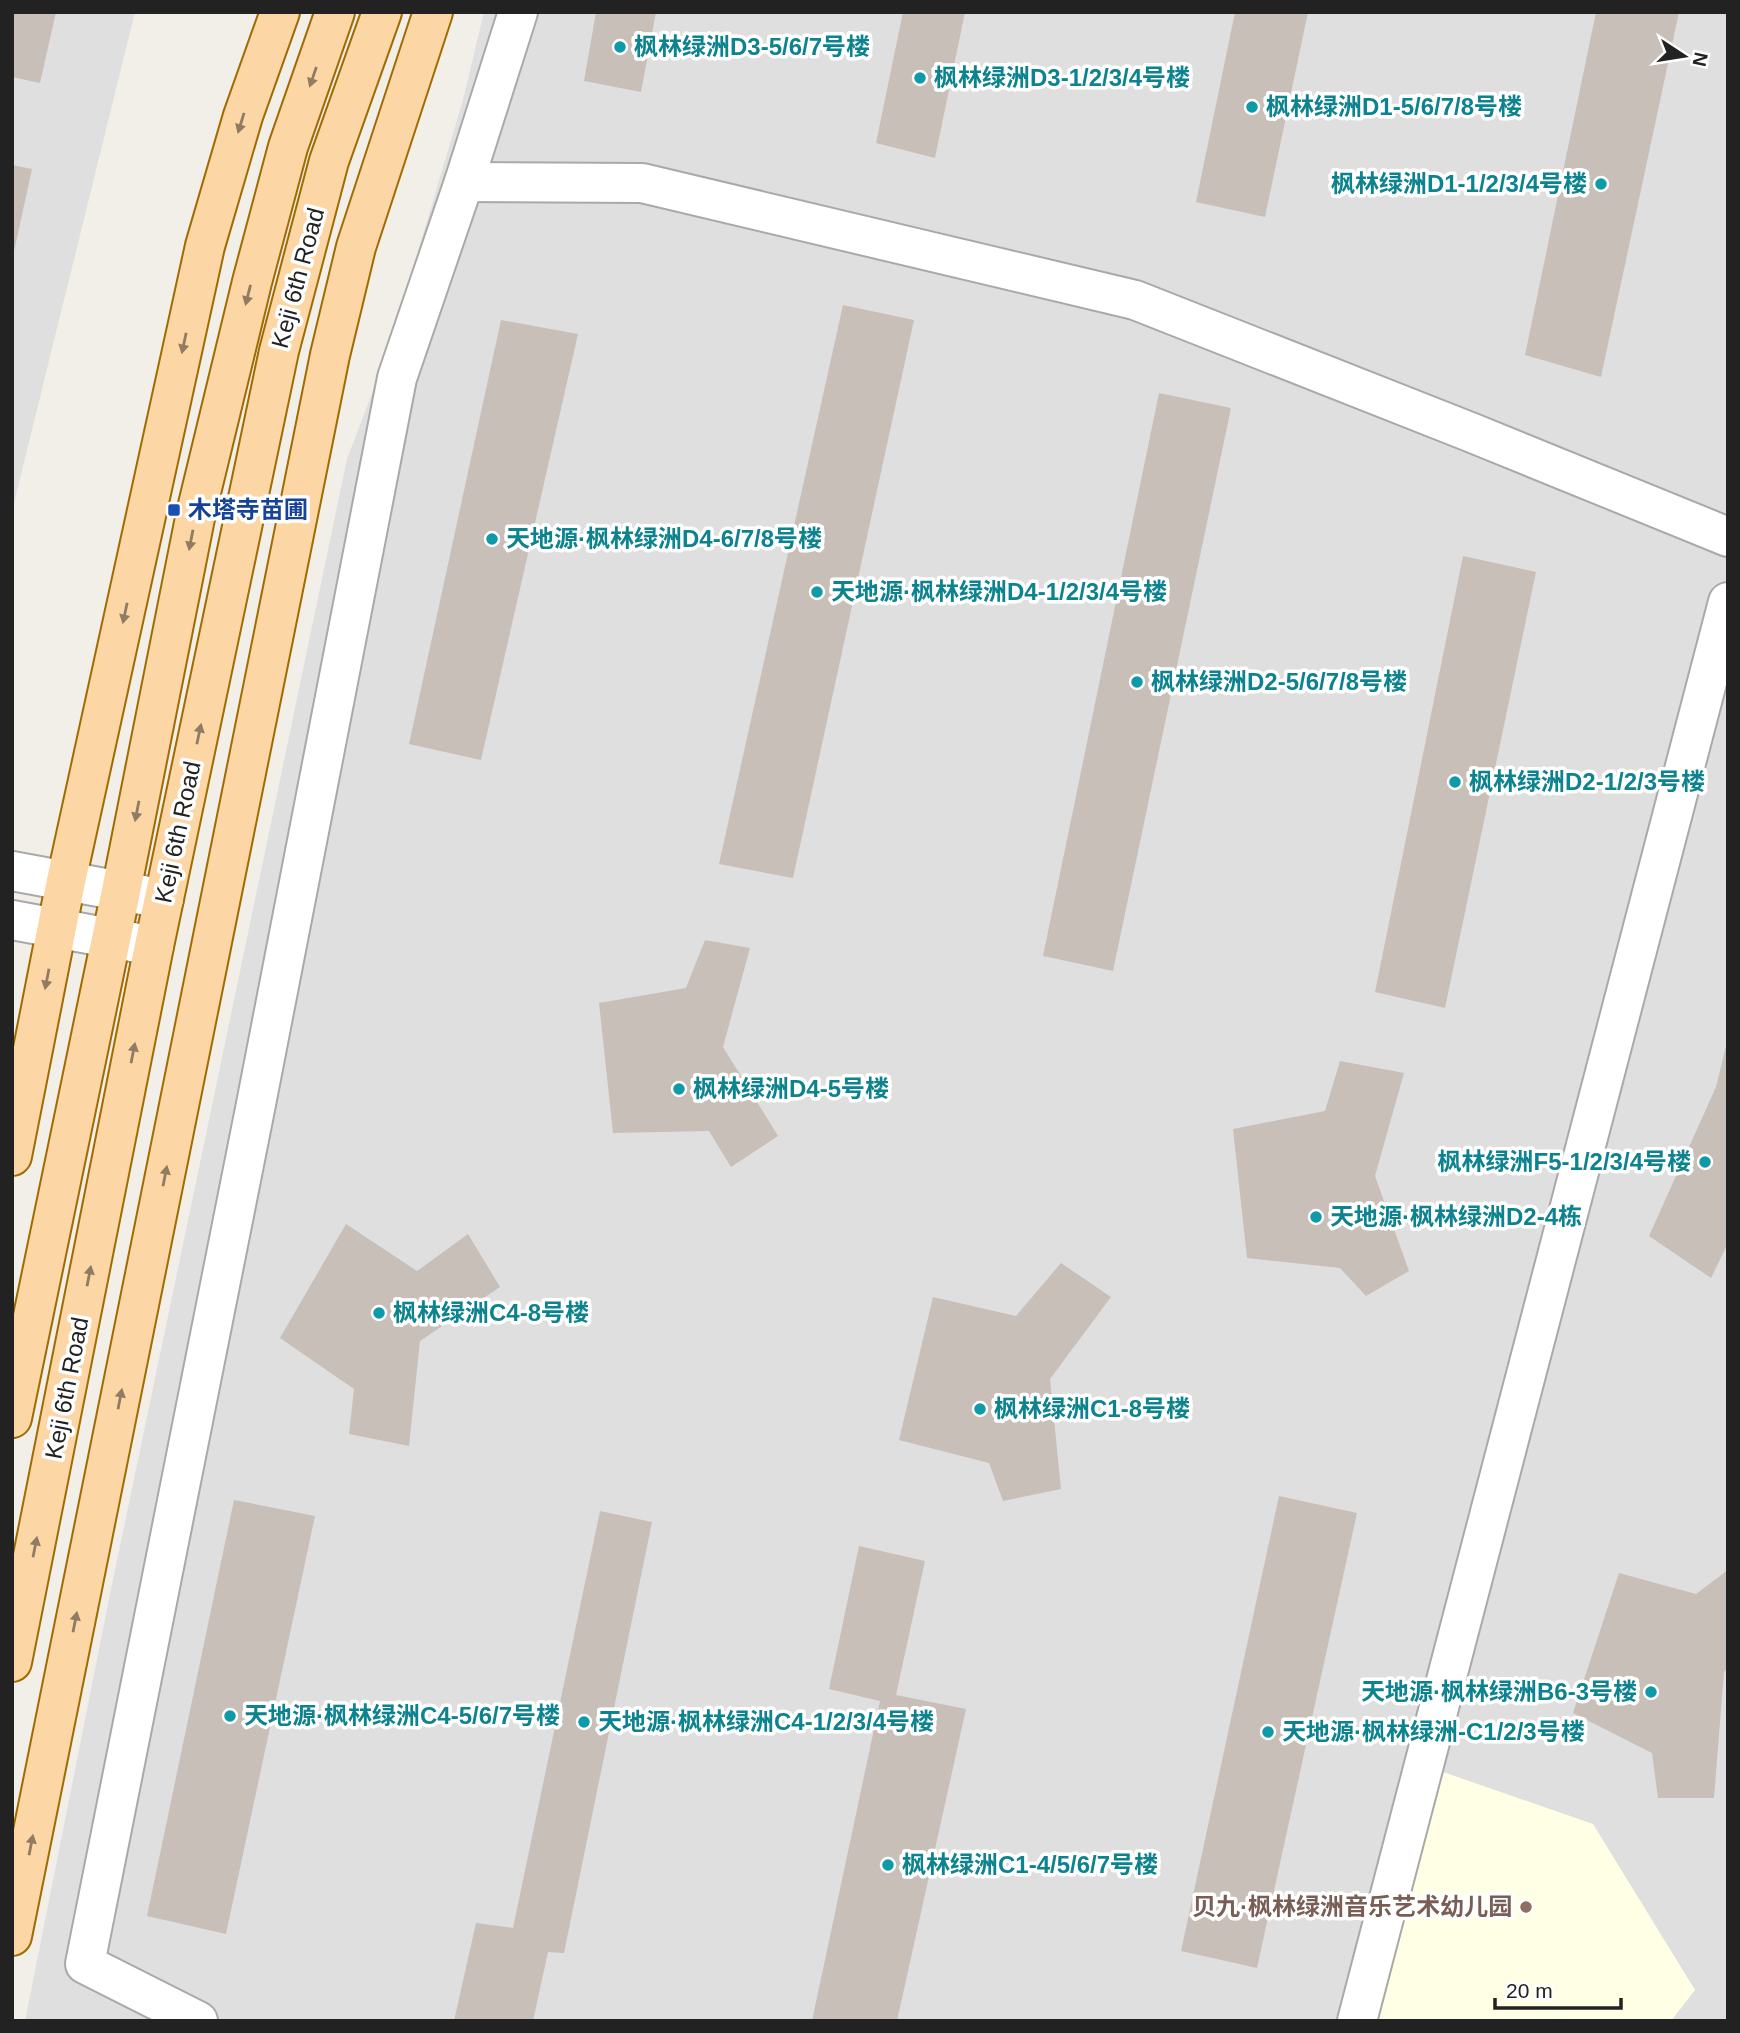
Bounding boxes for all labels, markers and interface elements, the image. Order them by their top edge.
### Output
north arrow [1649,21,1719,91]
place label: 枫林绿洲D3-5/6/7号楼 [634,33,870,60]
marker: 枫林绿洲D3-5/6/7号楼 [612,39,628,55]
text: N [1688,51,1712,68]
place label: 枫林绿洲D3-1/2/3/4号楼 [934,64,1190,91]
one-way arrow [307,66,318,87]
marker: 枫林绿洲D3-1/2/3/4号楼 [912,70,928,86]
place label: 枫林绿洲D1-5/6/7/8号楼 [1266,93,1522,120]
marker: 枫林绿洲D1-5/6/7/8号楼 [1244,99,1260,115]
one-way arrow [236,112,246,133]
place label: 枫林绿洲D1-1/2/3/4号楼 [1331,170,1587,197]
marker: 枫林绿洲D1-1/2/3/4号楼 [1593,176,1609,192]
street label: Keji 6th Road [266,205,329,351]
one-way arrow [243,284,254,306]
one-way arrow [178,332,189,354]
place label: 木塔寺苗圃 [188,496,308,523]
marker: 木塔寺苗圃 [166,502,182,518]
place label: 天地源·枫林绿洲D4-6/7/8号楼 [506,525,822,552]
one-way arrow [185,529,196,551]
marker: 天地源·枫林绿洲D4-6/7/8号楼 [484,531,500,547]
place label: 天地源·枫林绿洲D4-1/2/3/4号楼 [831,578,1167,605]
marker: 天地源·枫林绿洲D4-1/2/3/4号楼 [809,584,825,600]
one-way arrow [119,602,130,624]
place label: 枫林绿洲D2-5/6/7/8号楼 [1151,668,1407,695]
marker: 枫林绿洲D2-5/6/7/8号楼 [1129,674,1145,690]
one-way arrow [193,723,204,745]
street label: Keji 6th Road [149,759,206,905]
place label: 枫林绿洲D2-1/2/3号楼 [1469,768,1705,795]
marker: 枫林绿洲D2-1/2/3号楼 [1447,774,1463,790]
one-way arrow [131,800,142,822]
one-way arrow [42,968,53,990]
one-way arrow [128,1042,139,1064]
place label: 枫林绿洲D4-5号楼 [693,1075,889,1102]
marker: 枫林绿洲D4-5号楼 [671,1081,687,1097]
place label: 枫林绿洲F5-1/2/3/4号楼 [1438,1148,1691,1175]
marker: 枫林绿洲F5-1/2/3/4号楼 [1697,1154,1713,1170]
one-way arrow [160,1165,171,1187]
place label: 天地源·枫林绿洲D2-4栋 [1330,1203,1582,1230]
marker: 天地源·枫林绿洲D2-4栋 [1308,1209,1324,1225]
one-way arrow [83,1265,94,1287]
place label: 枫林绿洲C4-8号楼 [393,1299,589,1326]
marker: 枫林绿洲C4-8号楼 [371,1305,387,1321]
street label: Keji 6th Road [40,1315,94,1461]
one-way arrow [115,1388,126,1410]
place label: 枫林绿洲C1-8号楼 [994,1395,1190,1422]
marker: 枫林绿洲C1-8号楼 [972,1401,988,1417]
one-way arrow [30,1536,41,1558]
one-way arrow [70,1611,81,1633]
place label: 天地源·枫林绿洲B6-3号楼 [1361,1678,1637,1705]
marker: 天地源·枫林绿洲B6-3号楼 [1643,1684,1659,1700]
place label: 天地源·枫林绿洲C4-5/6/7号楼 [244,1702,560,1729]
marker: 天地源·枫林绿洲C4-5/6/7号楼 [222,1708,238,1724]
place label: 天地源·枫林绿洲C4-1/2/3/4号楼 [598,1708,934,1735]
marker: 天地源·枫林绿洲C4-1/2/3/4号楼 [576,1714,592,1730]
place label: 天地源·枫林绿洲-C1/2/3号楼 [1282,1718,1585,1745]
marker: 天地源·枫林绿洲-C1/2/3号楼 [1260,1724,1276,1740]
one-way arrow [25,1834,36,1856]
place label: 枫林绿洲C1-4/5/6/7号楼 [902,1851,1158,1878]
marker: 枫林绿洲C1-4/5/6/7号楼 [880,1857,896,1873]
place label: 贝九·枫林绿洲音乐艺术幼儿园 [1192,1893,1512,1920]
marker: 贝九·枫林绿洲音乐艺术幼儿园 [1518,1899,1534,1915]
scale bar [1495,1966,1621,2010]
text: 20 m [1506,1979,1553,2002]

